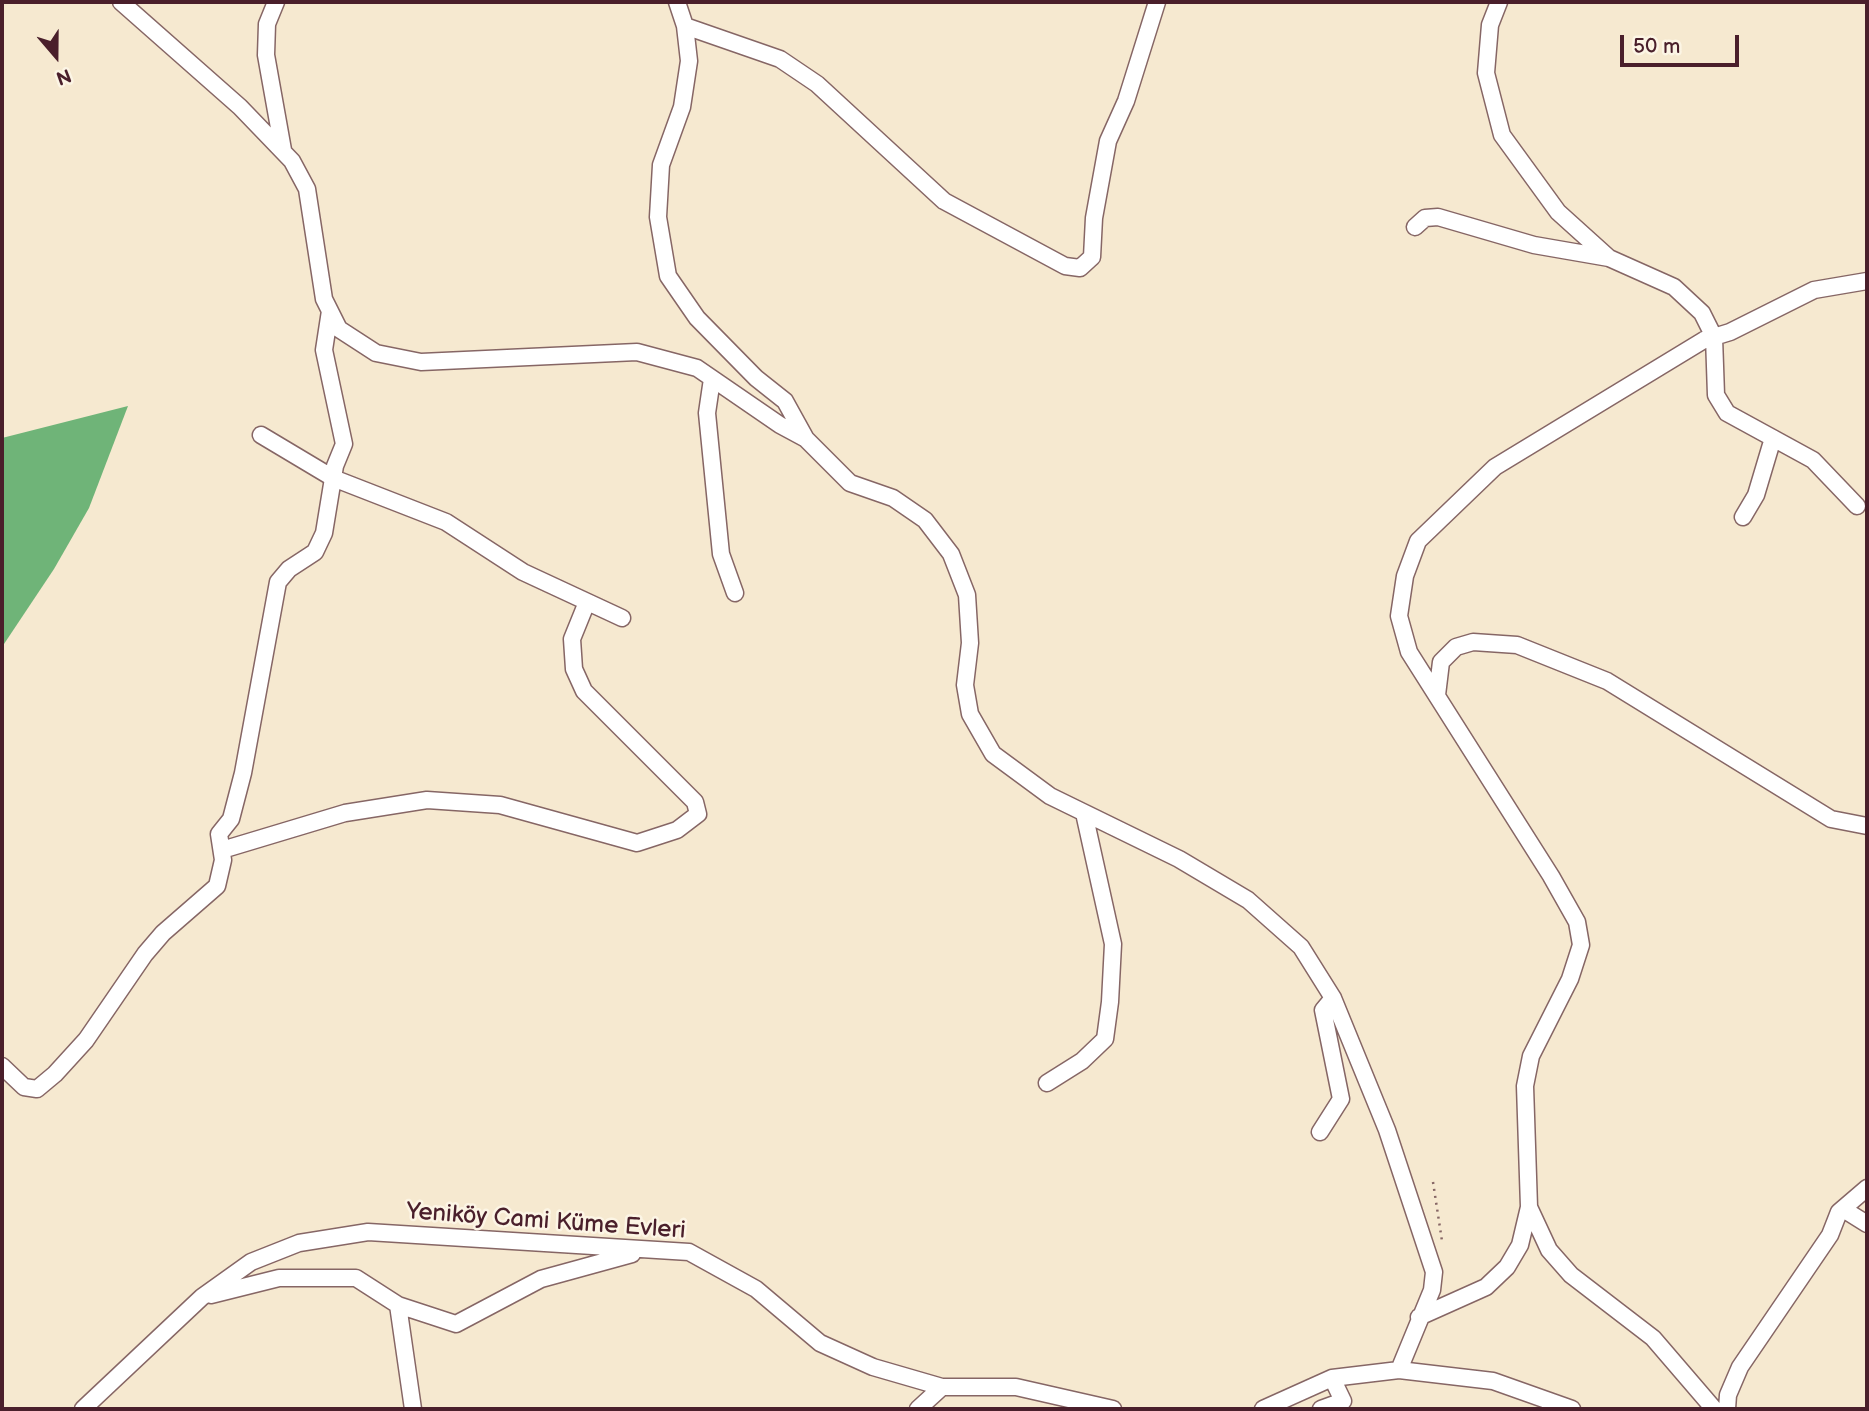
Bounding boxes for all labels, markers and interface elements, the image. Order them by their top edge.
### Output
north arrow [21,21,91,91]
scale bar [1624,21,1743,65]
text: 50 m [1633,34,1680,59]
text: N [53,63,74,89]
street label: Yeniköy Cami Küme Evleri [405,1198,687,1246]

